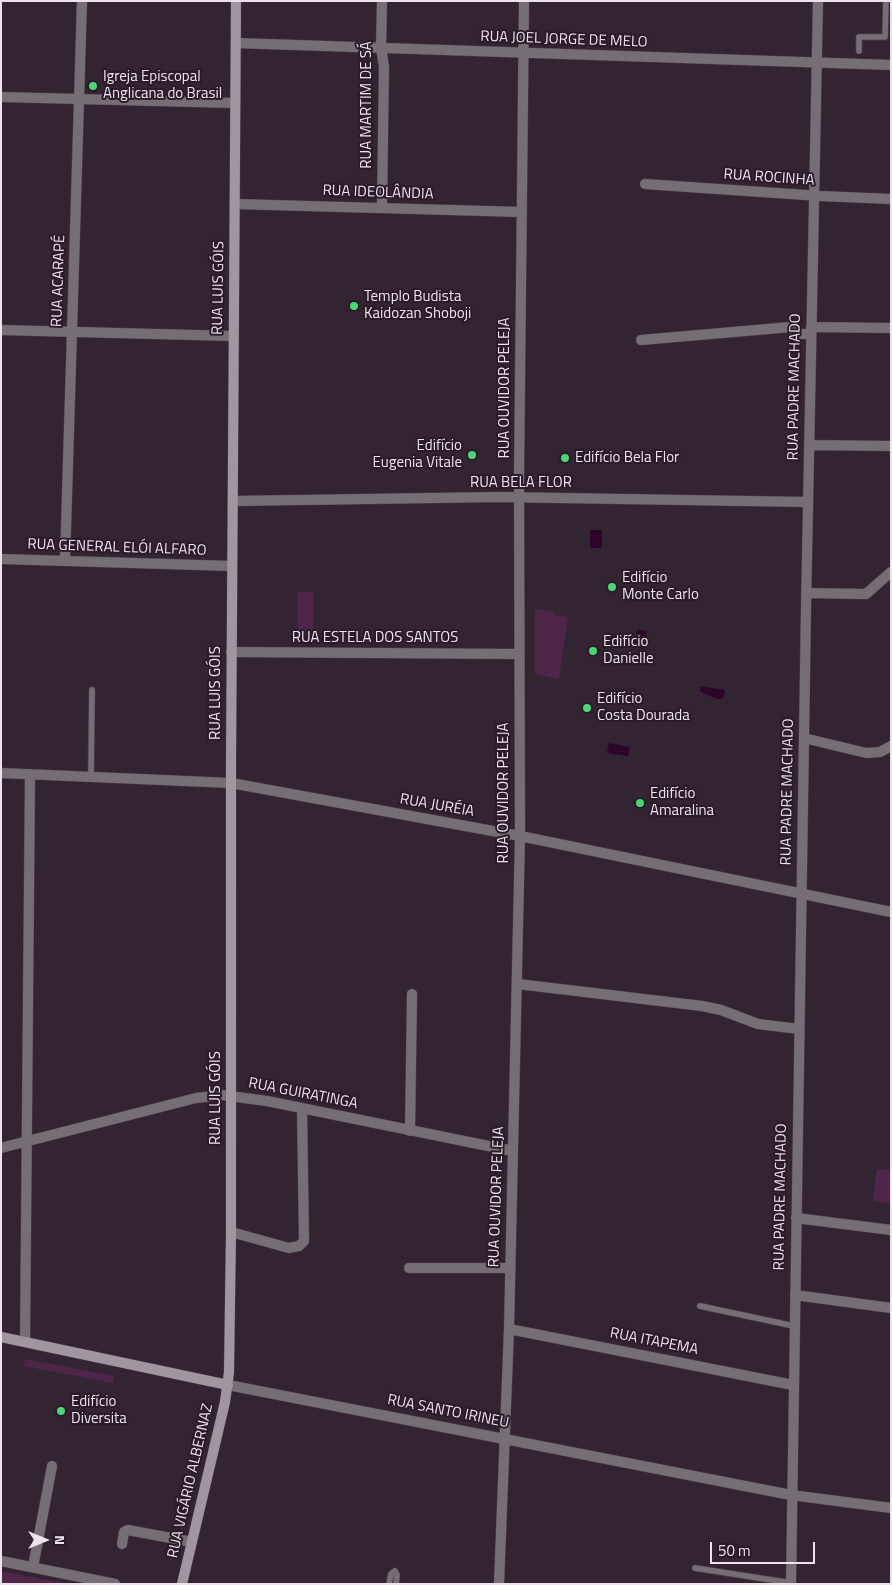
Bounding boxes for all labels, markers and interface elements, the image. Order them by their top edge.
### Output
street label: RUA JOEL JORGE DE MELO [480,28,648,52]
street label: RUA MARTIM DE SÁ [358,41,376,169]
place label: Igreja Episcopal Anglicana do Brasil [103,68,222,103]
marker: Igreja Episcopal Anglicana do Brasil [87,80,99,92]
street label: RUA ROCINHA [723,166,815,190]
street label: RUA IDEOLÂNDIA [322,182,434,204]
street label: RUA ACARAPÉ [48,235,70,327]
street label: RUA LUIS GÓIS [209,241,229,335]
place label: Templo Budista Kaidozan Shoboji [364,288,471,323]
marker: Templo Budista Kaidozan Shoboji [348,300,360,312]
street label: RUA PADRE MACHADO [785,313,805,461]
street label: RUA OUVIDOR PELEJA [496,317,514,459]
place label: Edifício Eugenia Vitale [373,437,462,472]
marker: Edifício Eugenia Vitale [466,449,478,461]
place label: Edifício Bela Flor [575,449,679,467]
marker: Edifício Bela Flor [559,452,571,464]
street label: RUA BELA FLOR [470,474,572,492]
street label: RUA GENERAL ELÓI ALFARO [27,536,207,560]
place label: Edifício Monte Carlo [622,569,699,604]
marker: Edifício Monte Carlo [606,581,618,593]
street label: RUA ESTELA DOS SANTOS [292,629,458,647]
place label: Edifício Danielle [603,633,654,668]
marker: Edifício Danielle [587,645,599,657]
street label: RUA LUIS GÓIS [207,646,225,740]
place label: Edifício Costa Dourada [597,690,690,725]
marker: Edifício Costa Dourada [581,702,593,714]
street label: RUA PADRE MACHADO [778,718,798,866]
street label: RUA OUVIDOR PELEJA [495,722,513,864]
place label: Edifício Amaralina [650,785,714,820]
street label: RUA JURÉIA [398,791,476,821]
marker: Edifício Amaralina [634,797,646,809]
street label: RUA LUIS GÓIS [207,1051,225,1145]
street label: RUA GUIRATINGA [247,1075,359,1113]
street label: RUA PADRE MACHADO [771,1123,791,1271]
street label: RUA OUVIDOR PELEJA [486,1126,508,1268]
street label: RUA ITAPEMA [608,1325,700,1359]
street label: RUA SANTO IRINEU [386,1391,510,1433]
place label: Edifício Diversita [71,1393,127,1428]
street label: RUA VIGÁRIO ALBERNAZ [164,1402,218,1560]
marker: Edifício Diversita [55,1405,67,1417]
north arrow [20,1515,70,1565]
scale bar [712,1532,817,1564]
text: N [50,1535,71,1545]
text: 50 m [718,1539,751,1562]

